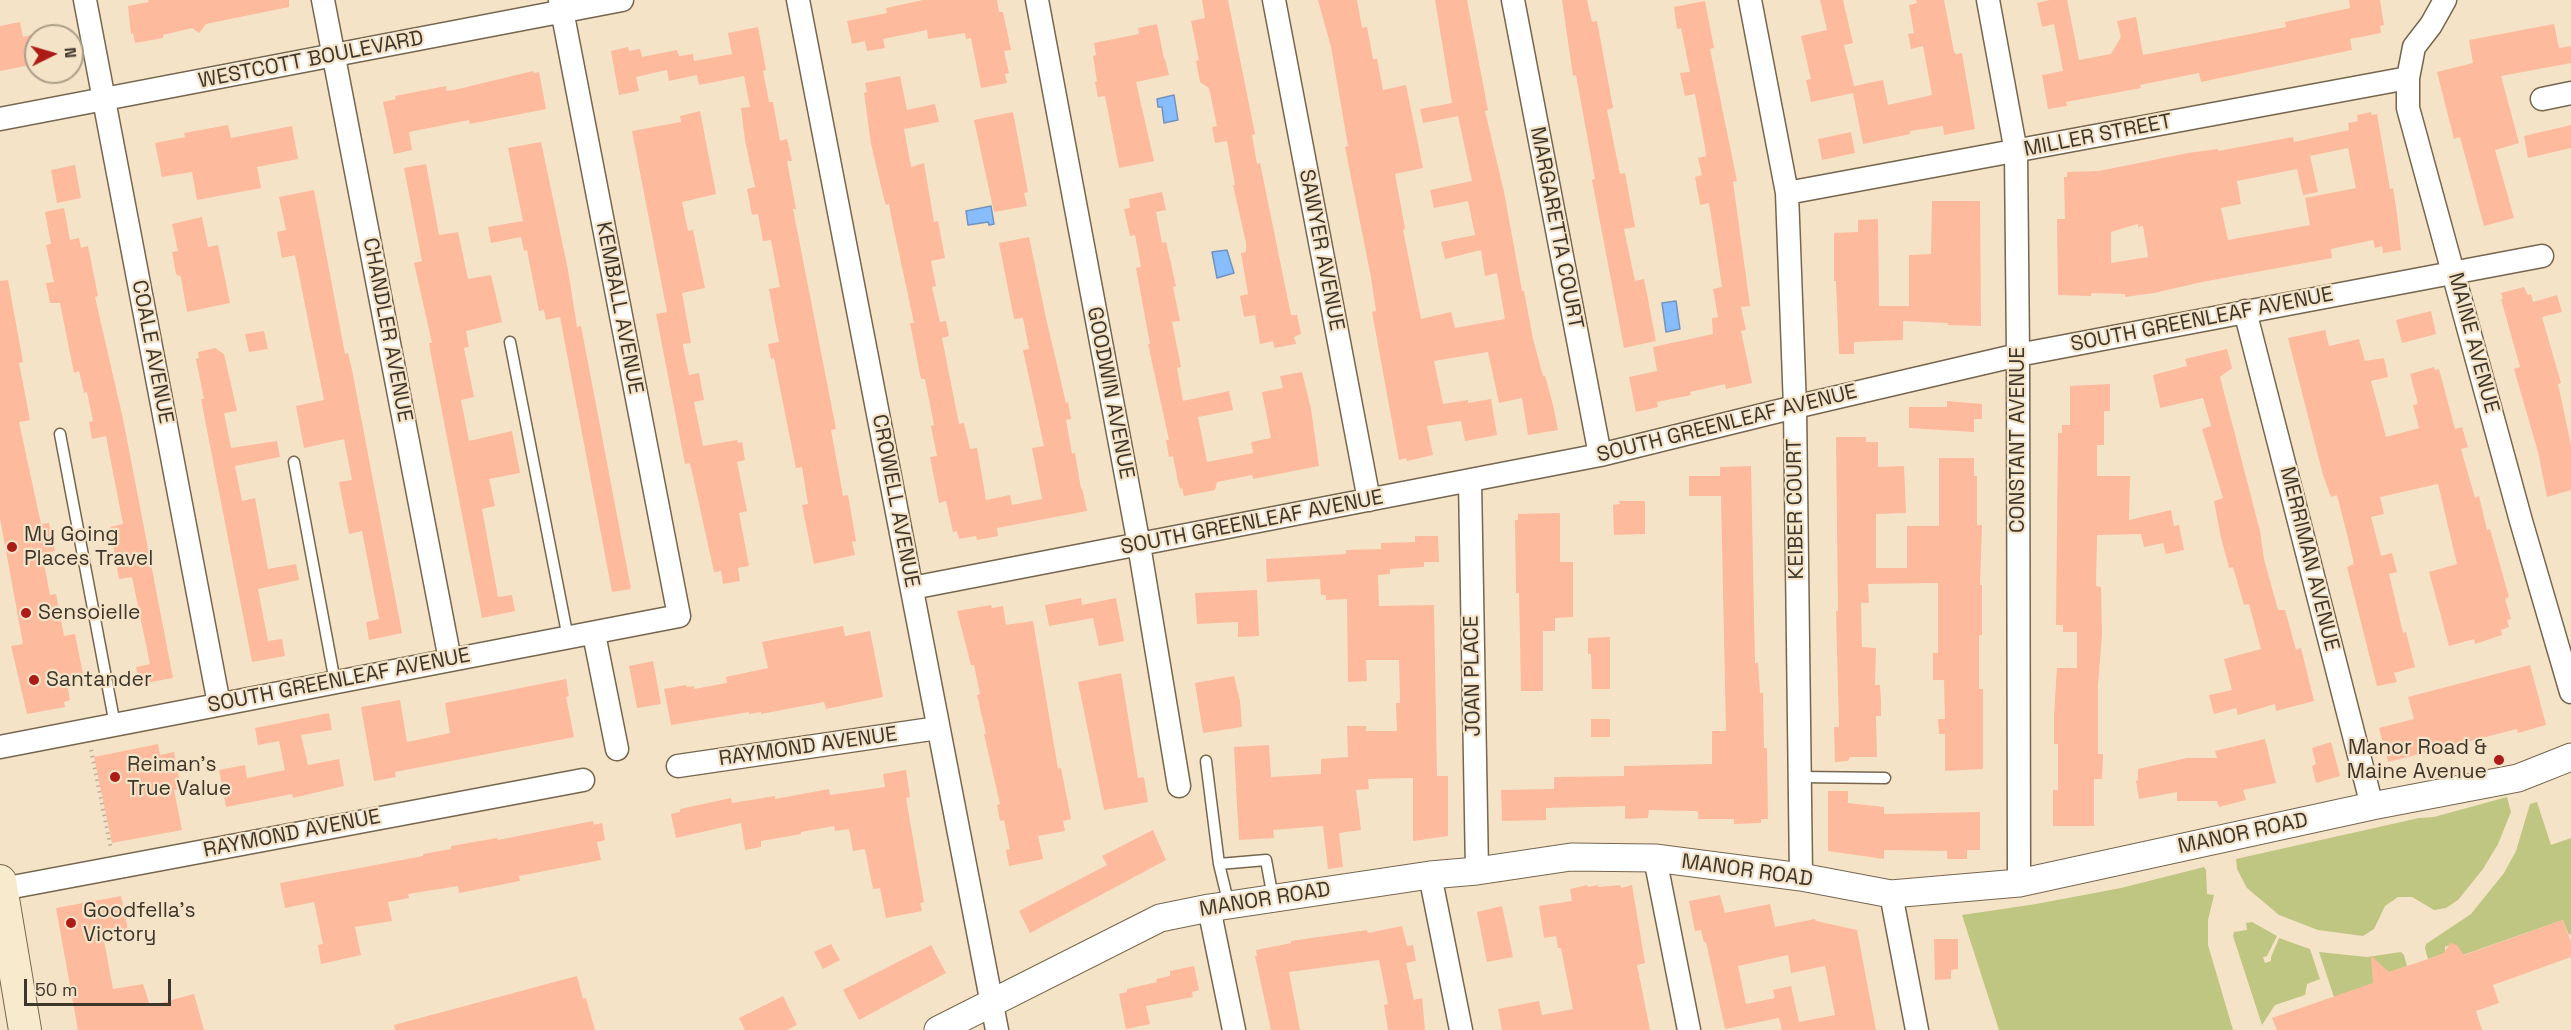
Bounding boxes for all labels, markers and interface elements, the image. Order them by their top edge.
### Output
north arrow [24,24,84,84]
street label: WESTCOTT BOULEVARD [196,26,426,94]
text: N [60,46,81,59]
street label: MILLER STREET [2022,109,2174,163]
street label: MARGARETTA COURT [1524,125,1588,331]
street label: SAWYER AVENUE [1293,167,1349,333]
street label: KEMBALL AVENUE [590,220,648,396]
street label: CHANDLER AVENUE [357,236,417,424]
street label: MAINE AVENUE [2442,270,2504,416]
street label: COALE AVENUE [126,278,178,426]
street label: SOUTH GREENLEAF AVENUE [2069,282,2335,358]
street label: GOODWIN AVENUE [1081,305,1139,481]
street label: CONSTANT AVENUE [2005,347,2031,533]
street label: SOUTH GREENLEAF AVENUE [1594,379,1860,469]
street label: CROWELL AVENUE [866,412,924,590]
street label: KEIBER COURT [1782,438,1810,580]
street label: MERRIMAN AVENUE [2274,464,2344,654]
street label: SOUTH GREENLEAF AVENUE [1119,485,1385,561]
place label: My Going Places Travel [24,522,153,572]
marker: My Going Places Travel [5,540,19,554]
place label: Sensoielle [38,600,141,626]
marker: Sensoielle [19,606,33,620]
street label: JOAN PLACE [1459,615,1487,737]
street label: SOUTH GREENLEAF AVENUE [206,643,472,719]
place label: Santander [46,667,152,693]
marker: Santander [27,673,41,687]
street label: RAYMOND AVENUE [717,722,899,772]
place label: Manor Road & Maine Avenue [2347,735,2487,785]
place label: Reiman's True Value [127,752,231,802]
marker: Manor Road & Maine Avenue [2492,753,2506,767]
marker: Reiman's True Value [108,770,122,784]
street label: RAYMOND AVENUE [201,804,383,864]
street label: MANOR ROAD [2176,808,2310,860]
street label: MANOR ROAD [1680,849,1814,893]
street label: MANOR ROAD [1198,877,1332,923]
place label: Goodfella's Victory [83,898,196,948]
marker: Goodfella's Victory [64,916,78,930]
scale bar [27,967,174,1005]
text: 50 m [35,978,77,1001]

